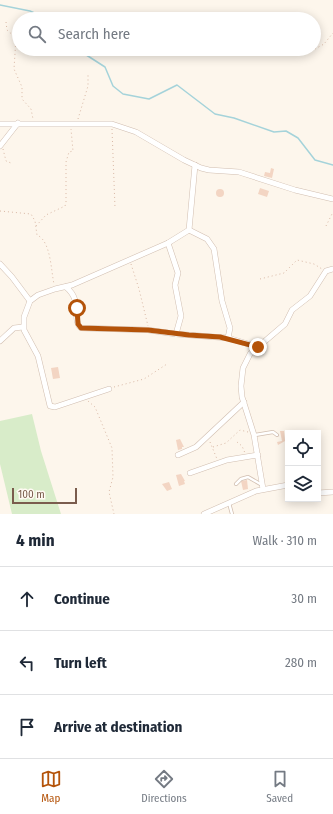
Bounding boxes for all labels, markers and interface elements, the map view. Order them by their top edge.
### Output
search box [12,12,321,56]
icon: search [26,23,48,45]
text: Search here [58,25,130,43]
route start [68,299,86,317]
route end [249,338,267,356]
map controls [285,430,321,502]
button: locate [285,430,321,466]
button: layers [285,466,321,502]
scale bar [12,486,77,505]
text: 100 m [18,488,45,501]
text: 4 min [16,530,55,551]
text: Walk · 310 m [253,533,317,548]
icon: ahead [16,588,38,610]
text: Continue [54,590,110,608]
text: 30 m [291,591,317,606]
icon: left [16,652,38,674]
text: Turn left [54,654,107,672]
text: 280 m [285,655,317,670]
icon: arrive [16,716,38,738]
text: Arrive at destination [54,718,182,736]
tab: Map [40,768,62,805]
tab: Directions [141,768,187,805]
tab: Saved [266,768,293,805]

